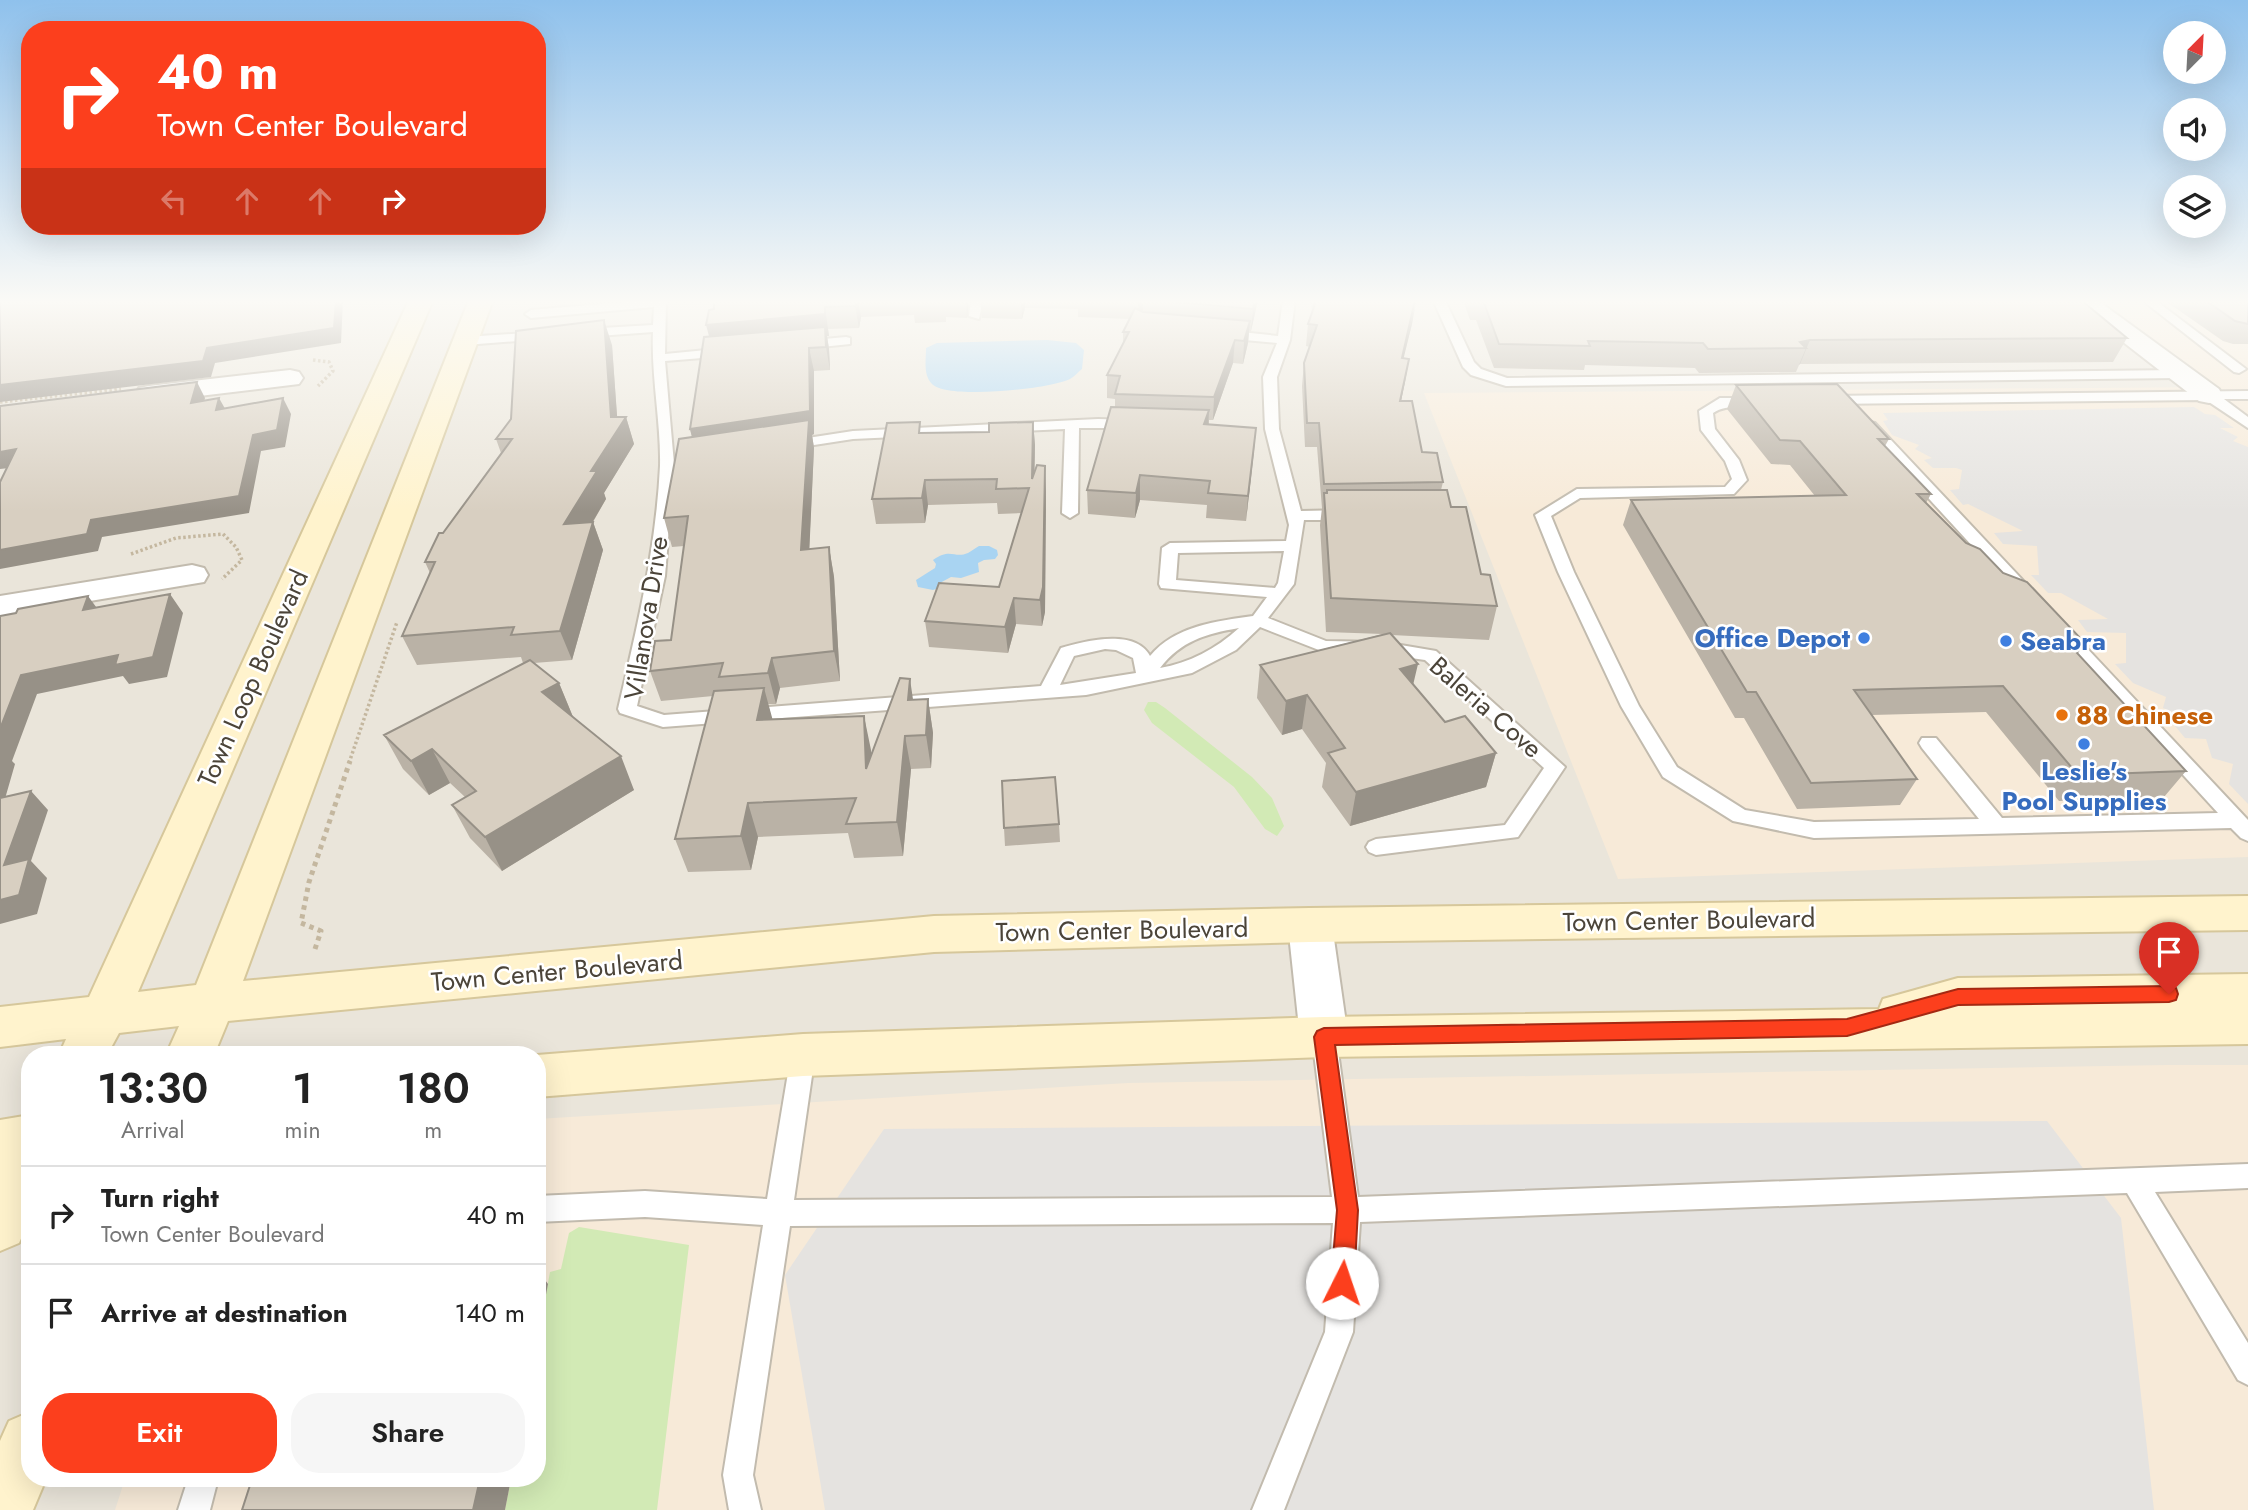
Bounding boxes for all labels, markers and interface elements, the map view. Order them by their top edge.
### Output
north arrow [2163,21,2226,84]
map controls [2163,21,2226,238]
text: 40 m [157,37,279,107]
icon: right [42,49,133,140]
button: sound [2163,98,2226,161]
text: Town Center Boulevard [157,102,468,148]
button: layers [2163,175,2226,238]
icon: left [155,182,193,220]
icon: ahead [228,182,266,220]
icon: ahead [301,182,339,220]
icon: right [374,182,412,220]
street label: Villanova Drive [614,533,678,703]
street label: Town Loop Boulevard [188,563,318,793]
place label: Office Depot [1694,619,1851,657]
place label: Seabra [2020,622,2106,660]
marker: Office Depot [1856,630,1872,646]
marker: Seabra [1998,633,2014,649]
street label: Baleria Cove [1421,647,1551,767]
place label: 88 Chinese [2076,696,2213,734]
marker: 88 Chinese [2054,707,2070,723]
marker: Leslie's Pool Supplies [2076,736,2092,752]
place label: Leslie's Pool Supplies [2001,752,2167,820]
street label: Town Center Boulevard [1562,899,1816,941]
street label: Town Center Boulevard [995,909,1249,951]
pin [2139,922,2199,994]
icon: arrive [2150,933,2188,971]
street label: Town Center Boulevard [429,941,685,1001]
text: 13:30 [97,1058,208,1119]
text: 1 [292,1058,313,1119]
text: 180 [397,1058,470,1119]
text: Arrival [121,1113,184,1147]
text: min [285,1113,321,1147]
text: m [424,1113,442,1147]
text: Turn right [101,1179,219,1217]
icon: right [42,1196,80,1234]
text: 40 m [466,1196,525,1234]
text: Town Center Boulevard [101,1217,325,1251]
position arrow [1305,1246,1379,1320]
icon: arrive [42,1294,80,1332]
text: Arrive at destination [101,1294,348,1332]
text: 140 m [454,1294,525,1332]
button: Exit [42,1393,277,1473]
button: Share [291,1393,525,1473]

